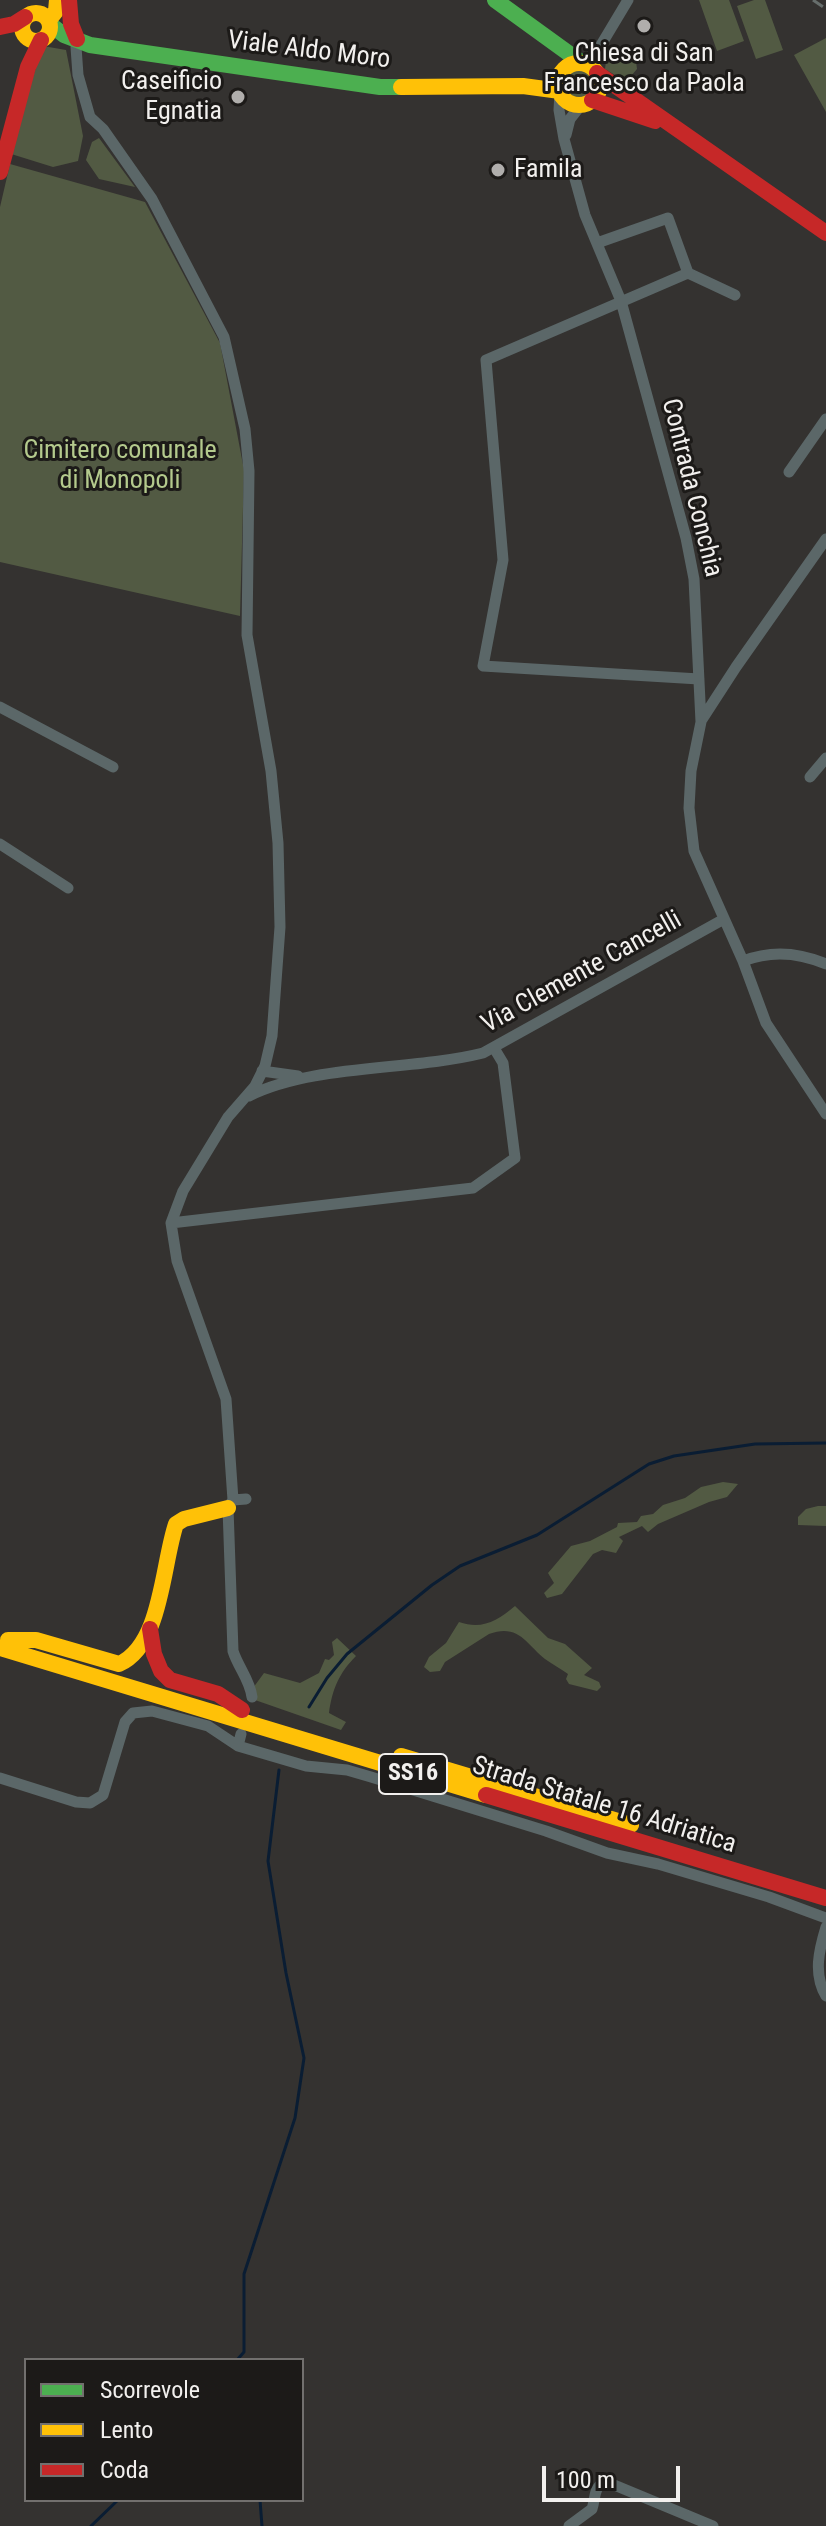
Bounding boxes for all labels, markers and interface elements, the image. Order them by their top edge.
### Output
marker: Chiesa di San Francesco da Paola [635,17,653,35]
street label: Viale Aldo Moro [226,26,392,76]
place label: Chiesa di San Francesco da Paola [543,38,745,100]
place label: Caseificio Egnatia [121,66,222,128]
marker: Caseificio Egnatia [229,88,247,106]
place label: Famila [514,154,582,186]
marker: Famila [489,161,507,179]
street label: Contrada Conchia [654,396,728,580]
park label: Cimitero comunale di Monopoli [23,435,217,496]
street label: Via Clemente Cancelli [477,905,687,1041]
street label: Strada Statale 16 Adriatica [468,1751,740,1861]
road number: SS16 [379,1754,447,1794]
legend [24,2358,304,2502]
text: Scorrevole [100,2376,200,2404]
text: Lento [100,2416,153,2444]
scale bar [546,2450,684,2500]
text: Coda [100,2456,149,2484]
text: 100 m [556,2466,615,2494]

